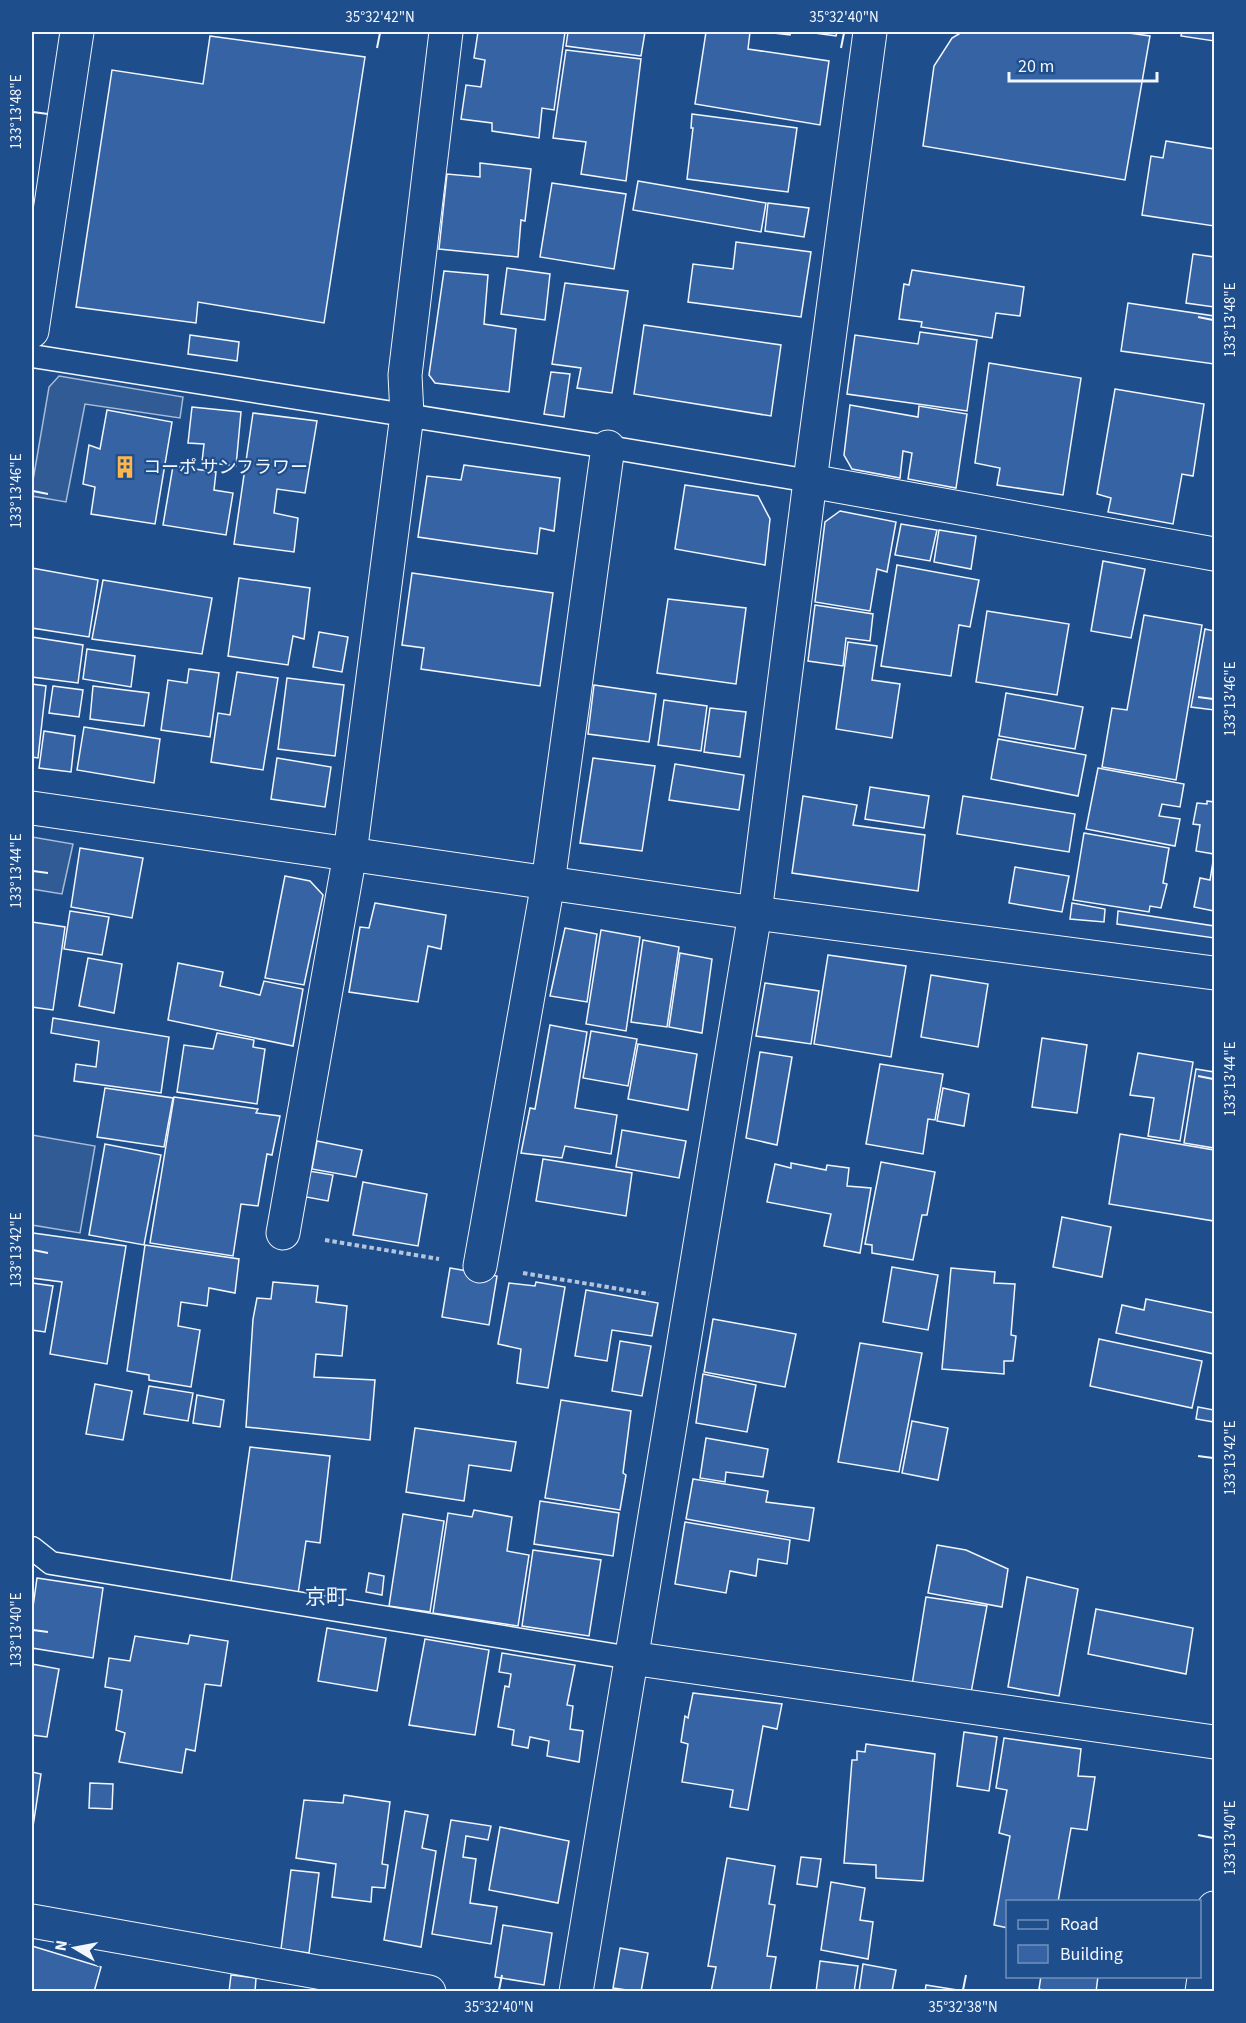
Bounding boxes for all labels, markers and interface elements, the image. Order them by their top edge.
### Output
text: 35°32'42"N [345,7,415,28]
text: 35°32'40"N [809,7,879,28]
scale bar [1009,45,1158,83]
text: 20 m [1018,54,1054,79]
text: 133°13'48"E [6,74,27,150]
text: 133°13'48"E [1220,282,1241,358]
text: 133°13'46"E [6,453,27,529]
building icon: コーポ サンフラワー [112,454,138,480]
place label: コーポ サンフラワー [143,455,308,480]
text: 133°13'46"E [1220,661,1241,737]
text: 133°13'44"E [6,833,27,909]
text: 133°13'44"E [1220,1041,1241,1117]
text: 133°13'42"E [6,1212,27,1288]
text: 133°13'42"E [1220,1420,1241,1496]
district label: 京町 [305,1582,347,1612]
text: 133°13'40"E [6,1592,27,1668]
text: 133°13'40"E [1220,1800,1241,1876]
legend [1006,1900,1201,1978]
text: Road [1060,1912,1099,1937]
north arrow [45,1918,105,1978]
text: N [49,1938,73,1953]
text: Building [1060,1942,1123,1967]
text: 35°32'40"N [464,1997,534,2018]
text: 35°32'38"N [928,1997,998,2018]

